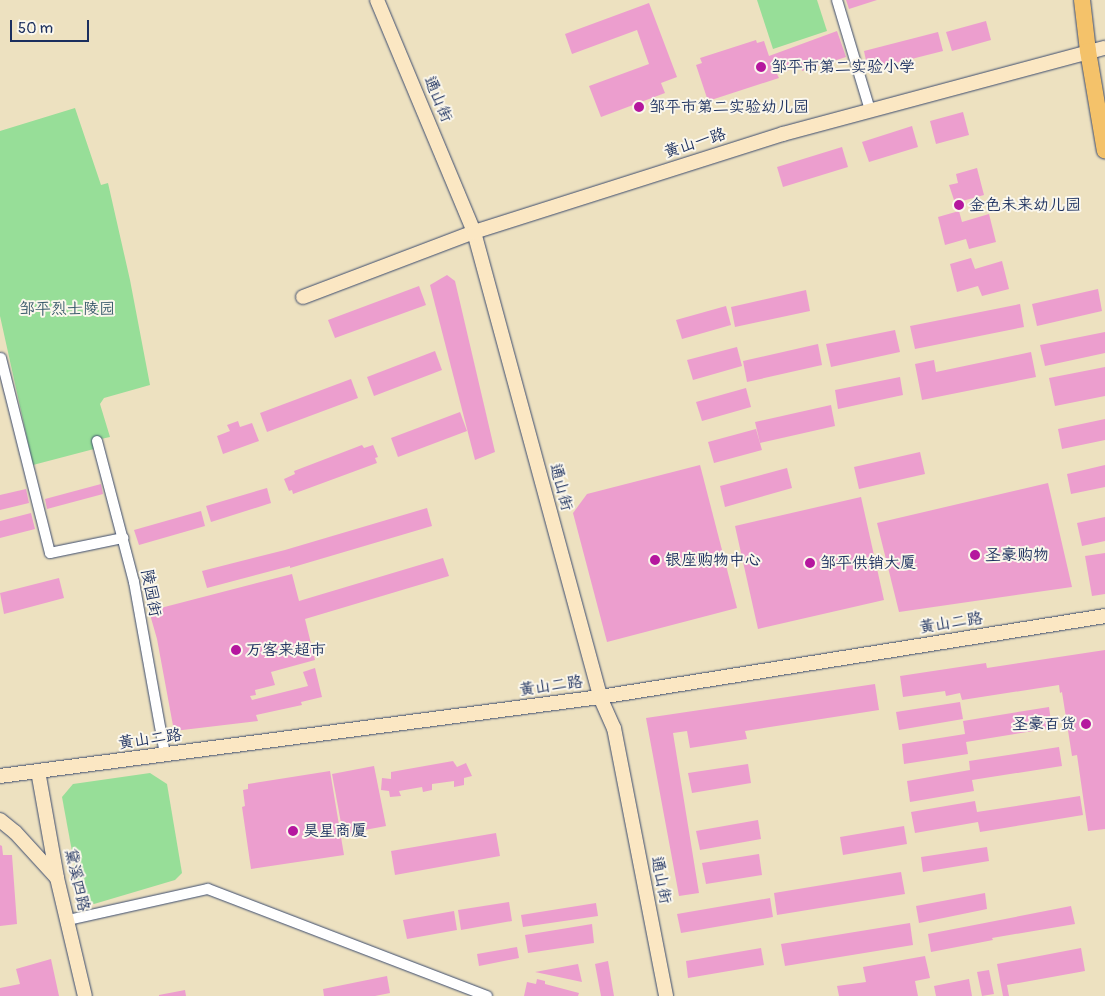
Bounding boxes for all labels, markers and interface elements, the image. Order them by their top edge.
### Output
scale bar [12,10,91,42]
text: 50 m [18,19,53,38]
place label: 邹平市第二实验小学 [771,57,915,77]
marker: 邹平市第二实验小学 [755,61,767,73]
street label: 通山街 [420,73,456,125]
place label: 邹平市第二实验幼儿园 [649,97,809,117]
marker: 邹平市第二实验幼儿园 [633,101,645,113]
street label: 黄山一路 [662,124,728,162]
place label: 金色未来幼儿园 [969,195,1081,215]
marker: 金色未来幼儿园 [953,199,965,211]
park label: 邹平烈士陵园 [19,299,115,319]
street label: 通山街 [546,461,576,513]
place label: 圣豪购物 [985,545,1049,565]
marker: 圣豪购物 [969,549,981,561]
place label: 银座购物中心 [665,550,761,570]
place label: 邹平供销大厦 [820,553,916,573]
marker: 银座购物中心 [649,554,661,566]
marker: 邹平供销大厦 [804,557,816,569]
street label: 陵园街 [137,568,165,618]
street label: 黄山二路 [918,609,984,637]
place label: 万客来超市 [246,640,326,660]
marker: 万客来超市 [230,644,242,656]
street label: 黄山二路 [518,672,584,700]
place label: 圣豪百货 [1012,714,1076,734]
marker: 圣豪百货 [1080,718,1092,730]
street label: 黄山二路 [117,725,183,753]
place label: 昊星商厦 [303,821,367,841]
marker: 昊星商厦 [287,825,299,837]
street label: 黛溪四路 [60,847,94,913]
street label: 通山街 [647,855,675,905]

